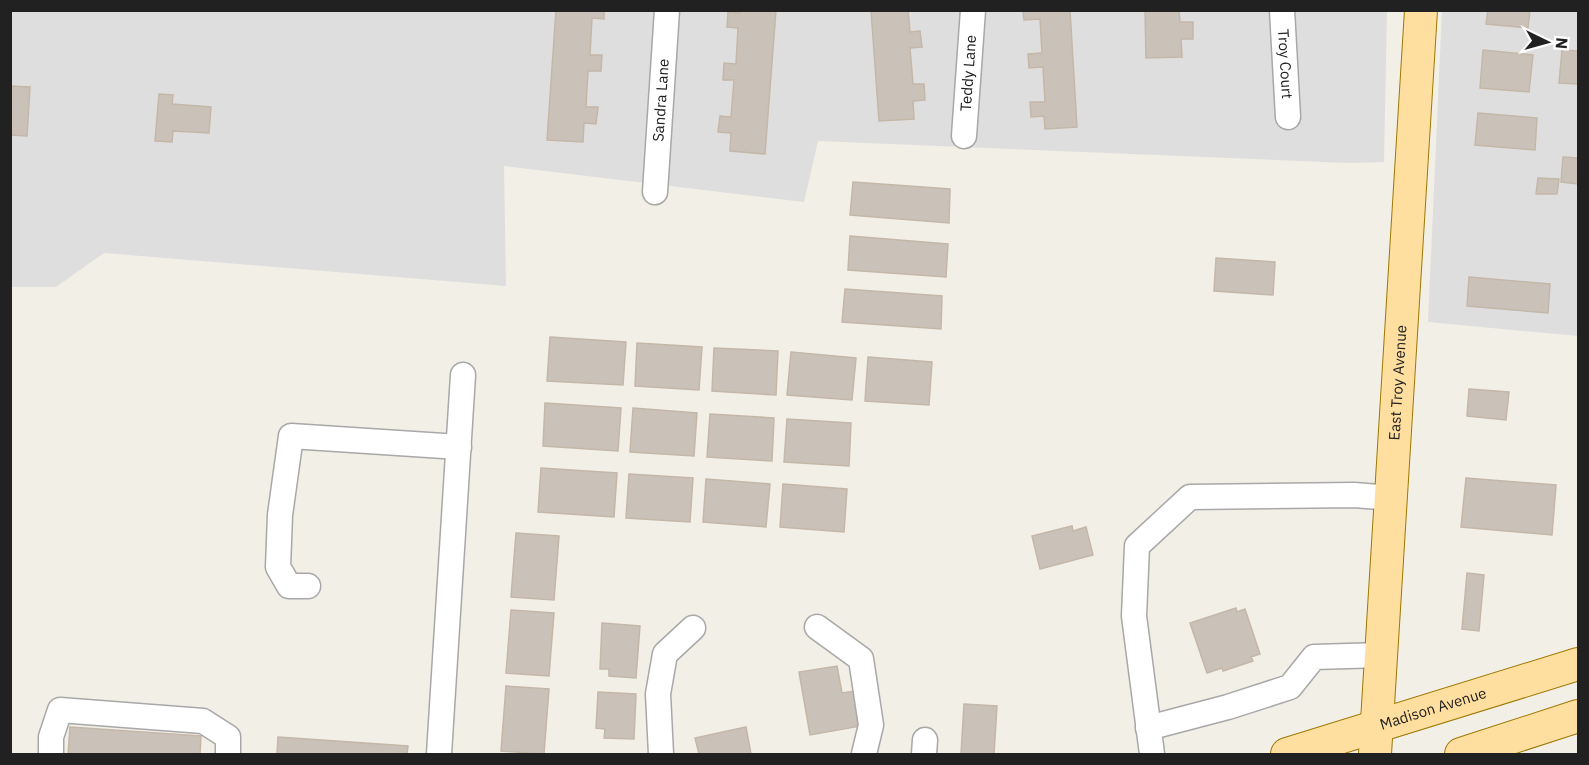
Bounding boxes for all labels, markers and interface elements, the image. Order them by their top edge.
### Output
north arrow [1517,12,1577,72]
street label: Troy Court [1274,28,1297,99]
street label: Teddy Lane [956,34,980,112]
text: N [1551,37,1572,50]
street label: Sandra Lane [648,58,673,142]
street label: East Troy Avenue [1384,324,1411,441]
street label: Madison Avenue [1377,683,1489,734]

